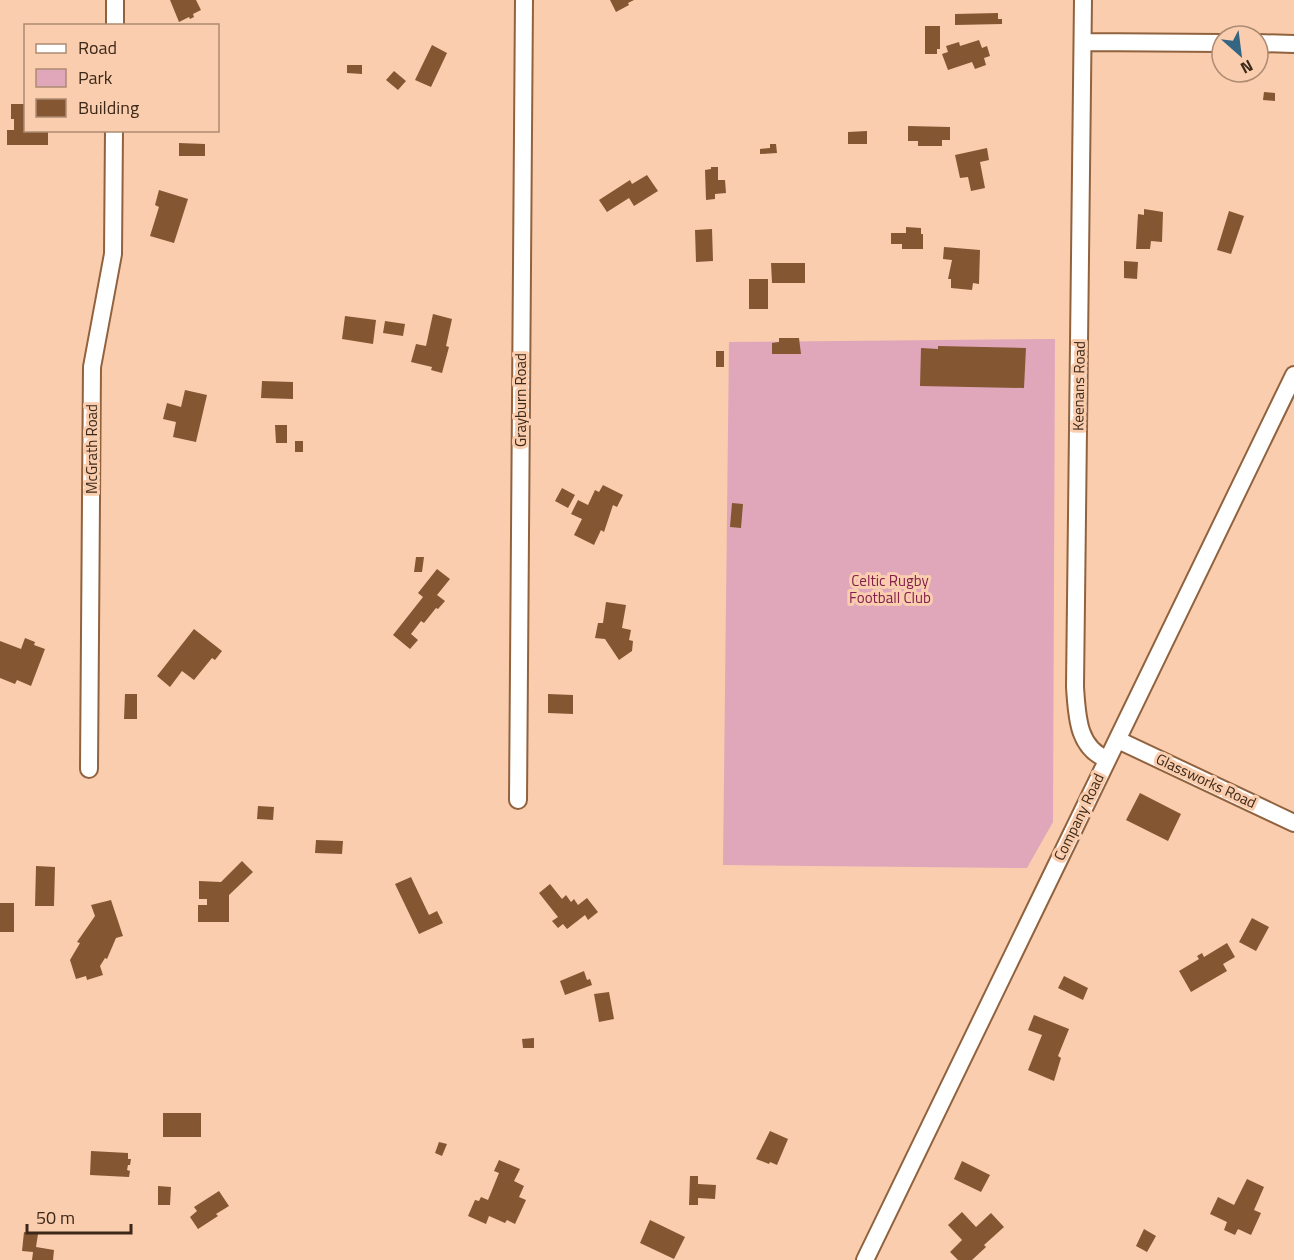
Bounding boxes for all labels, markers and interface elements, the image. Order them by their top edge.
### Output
legend [24,24,219,132]
north arrow [1210,24,1270,84]
text: Road [78,34,117,61]
text: N [1237,54,1258,80]
text: Park [78,64,113,91]
text: Building [78,94,139,121]
street label: Keenans Road [1066,341,1091,431]
street label: Grayburn Road [509,353,532,447]
street label: McGrath Road [80,404,103,494]
park label: Celtic Rugby Football Club [849,569,931,609]
street label: Glassworks Road [1152,747,1260,814]
street label: Company Road [1047,769,1110,864]
scale bar [27,1197,130,1235]
text: 50 m [36,1204,75,1231]

